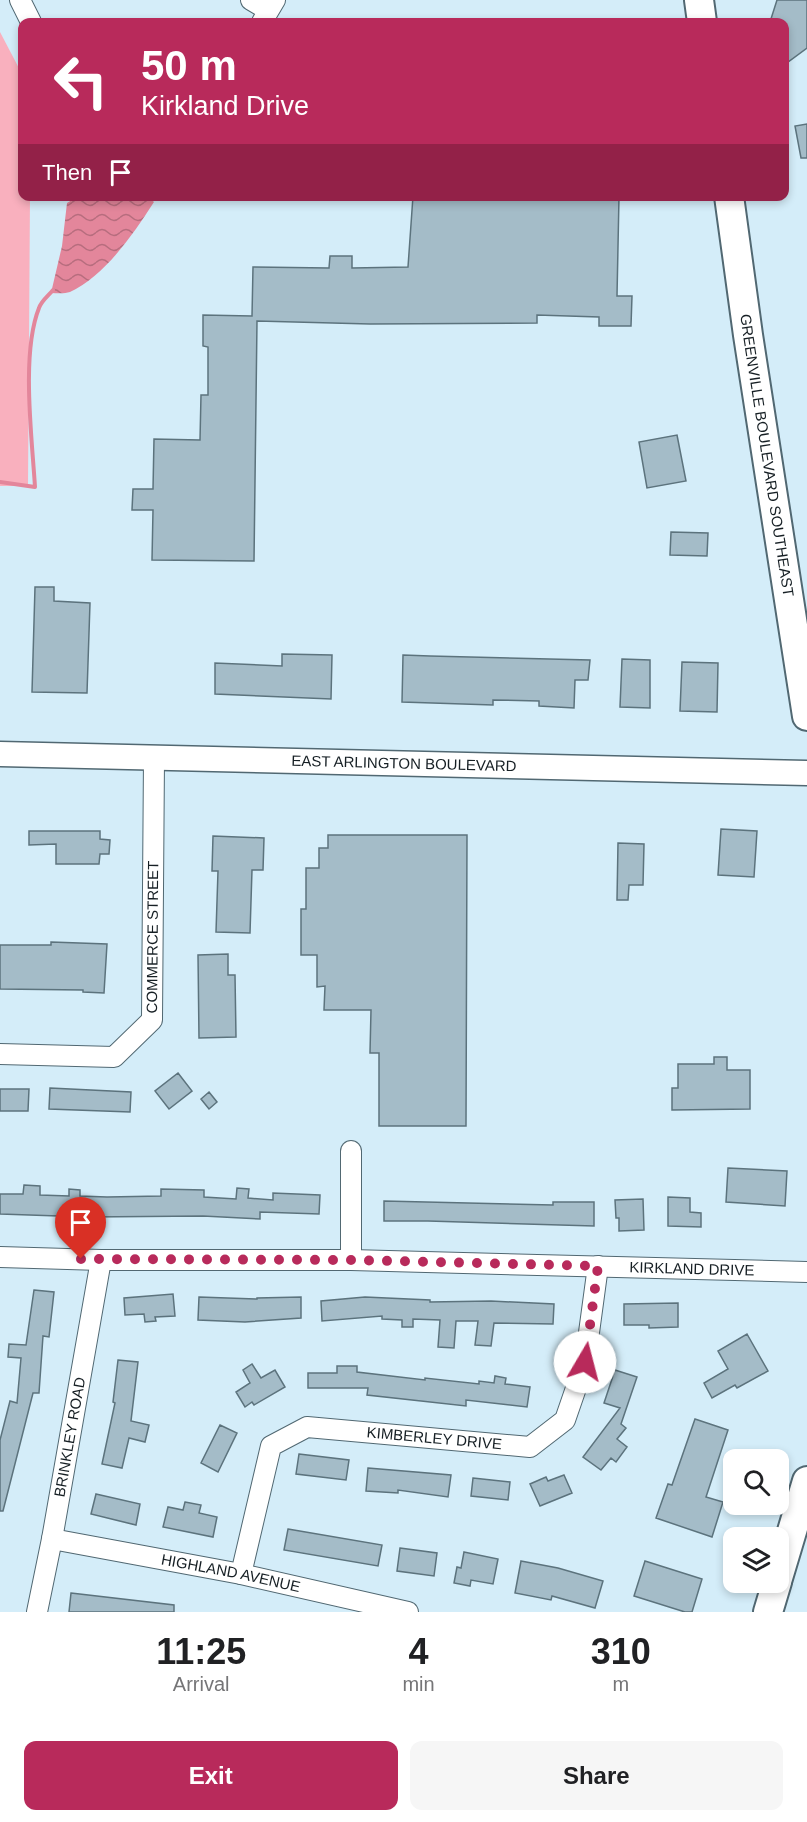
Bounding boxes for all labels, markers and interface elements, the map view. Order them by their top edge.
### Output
icon: left [42,42,120,120]
text: 50 m [141,42,237,89]
text: Kirkland Drive [141,91,309,121]
icon: arrive [104,156,137,189]
text: Then [42,160,92,185]
street label: GREENVILLE BOULEVARD SOUTHEAST [737,313,797,598]
street label: EAST ARLINGTON BOULEVARD [291,752,517,774]
street label: COMMERCE STREET [143,861,161,1013]
pin [55,1197,106,1259]
icon: arrive [64,1206,97,1239]
street label: KIRKLAND DRIVE [629,1258,755,1279]
position arrow [553,1330,617,1394]
street label: BRINKLEY ROAD [51,1376,88,1498]
street label: KIMBERLEY DRIVE [366,1423,503,1452]
map controls [723,1449,789,1593]
button: search [723,1449,789,1515]
button: layers [723,1527,789,1593]
street label: HIGHLAND AVENUE [160,1550,302,1595]
text: 11:25 [156,1631,246,1672]
text: 4 [408,1631,429,1672]
text: 310 [591,1631,651,1672]
text: Arrival [173,1673,230,1695]
text: min [402,1673,435,1695]
text: m [612,1673,629,1695]
button: Exit [24,1741,398,1810]
button: Share [410,1741,783,1810]

